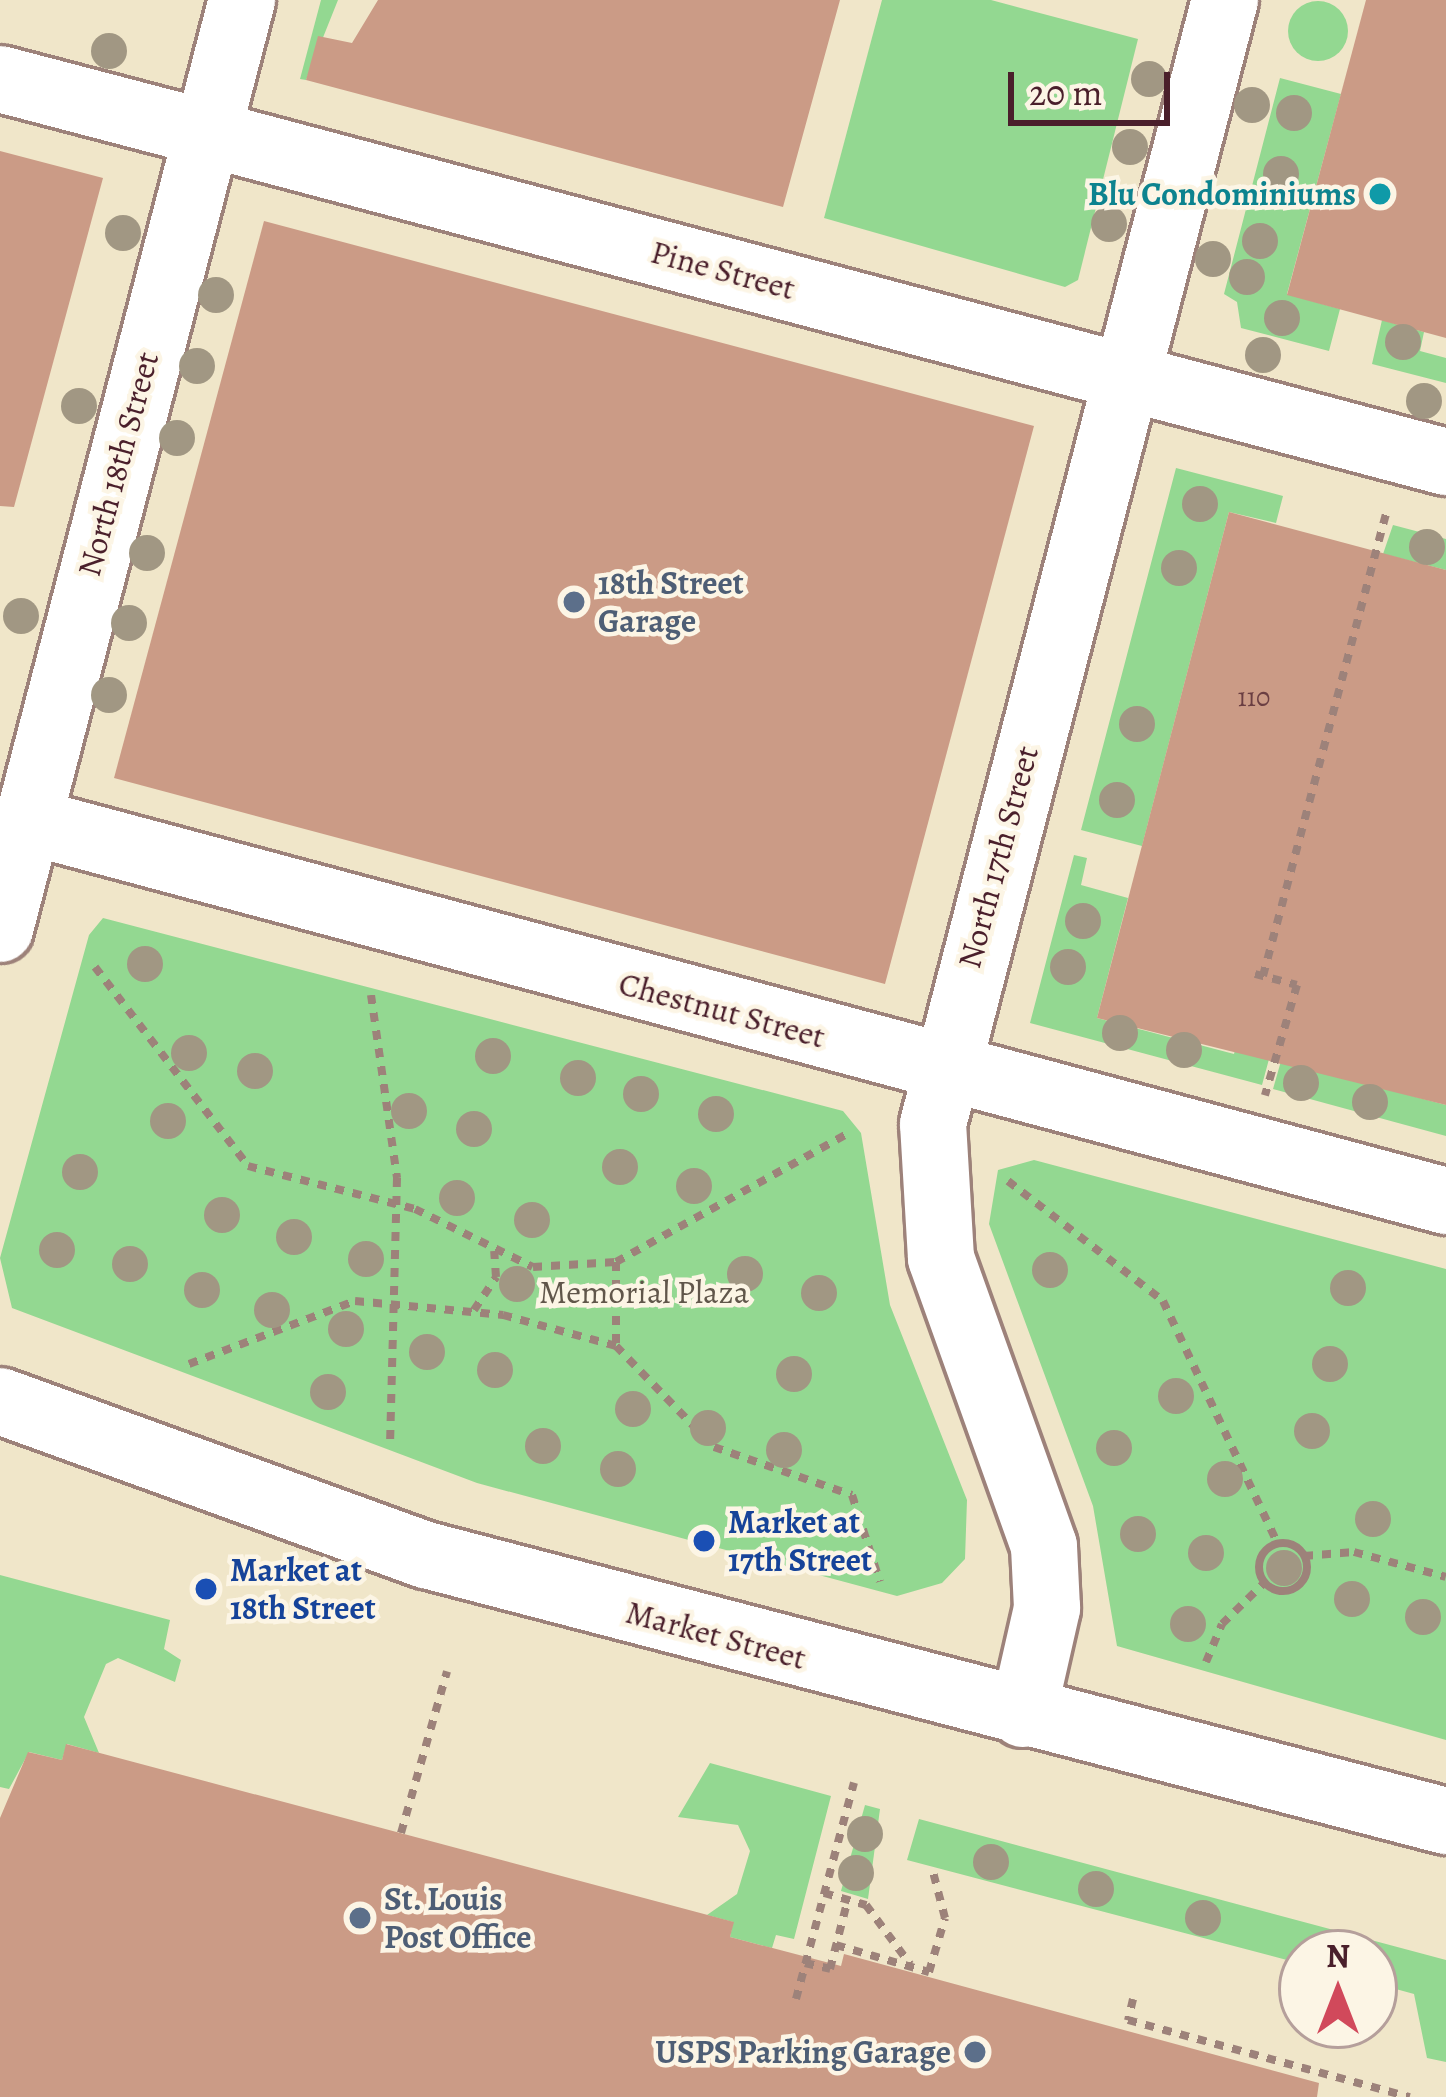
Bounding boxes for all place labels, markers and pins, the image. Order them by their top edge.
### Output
place label: Blu Condominiums [1088,174,1356,214]
marker: Blu Condominiums [1367,181,1393,207]
place label: 18th Street Garage [598,563,744,641]
marker: 18th Street Garage [561,589,587,615]
place label: Market at 17th Street [728,1502,872,1580]
marker: Market at 17th Street [691,1528,717,1554]
place label: Market at 18th Street [230,1550,376,1628]
marker: Market at 18th Street [193,1576,219,1602]
place label: St. Louis Post Office [384,1879,532,1957]
marker: St. Louis Post Office [347,1905,373,1931]
place label: USPS Parking Garage [655,2032,951,2072]
marker: USPS Parking Garage [962,2039,988,2065]

